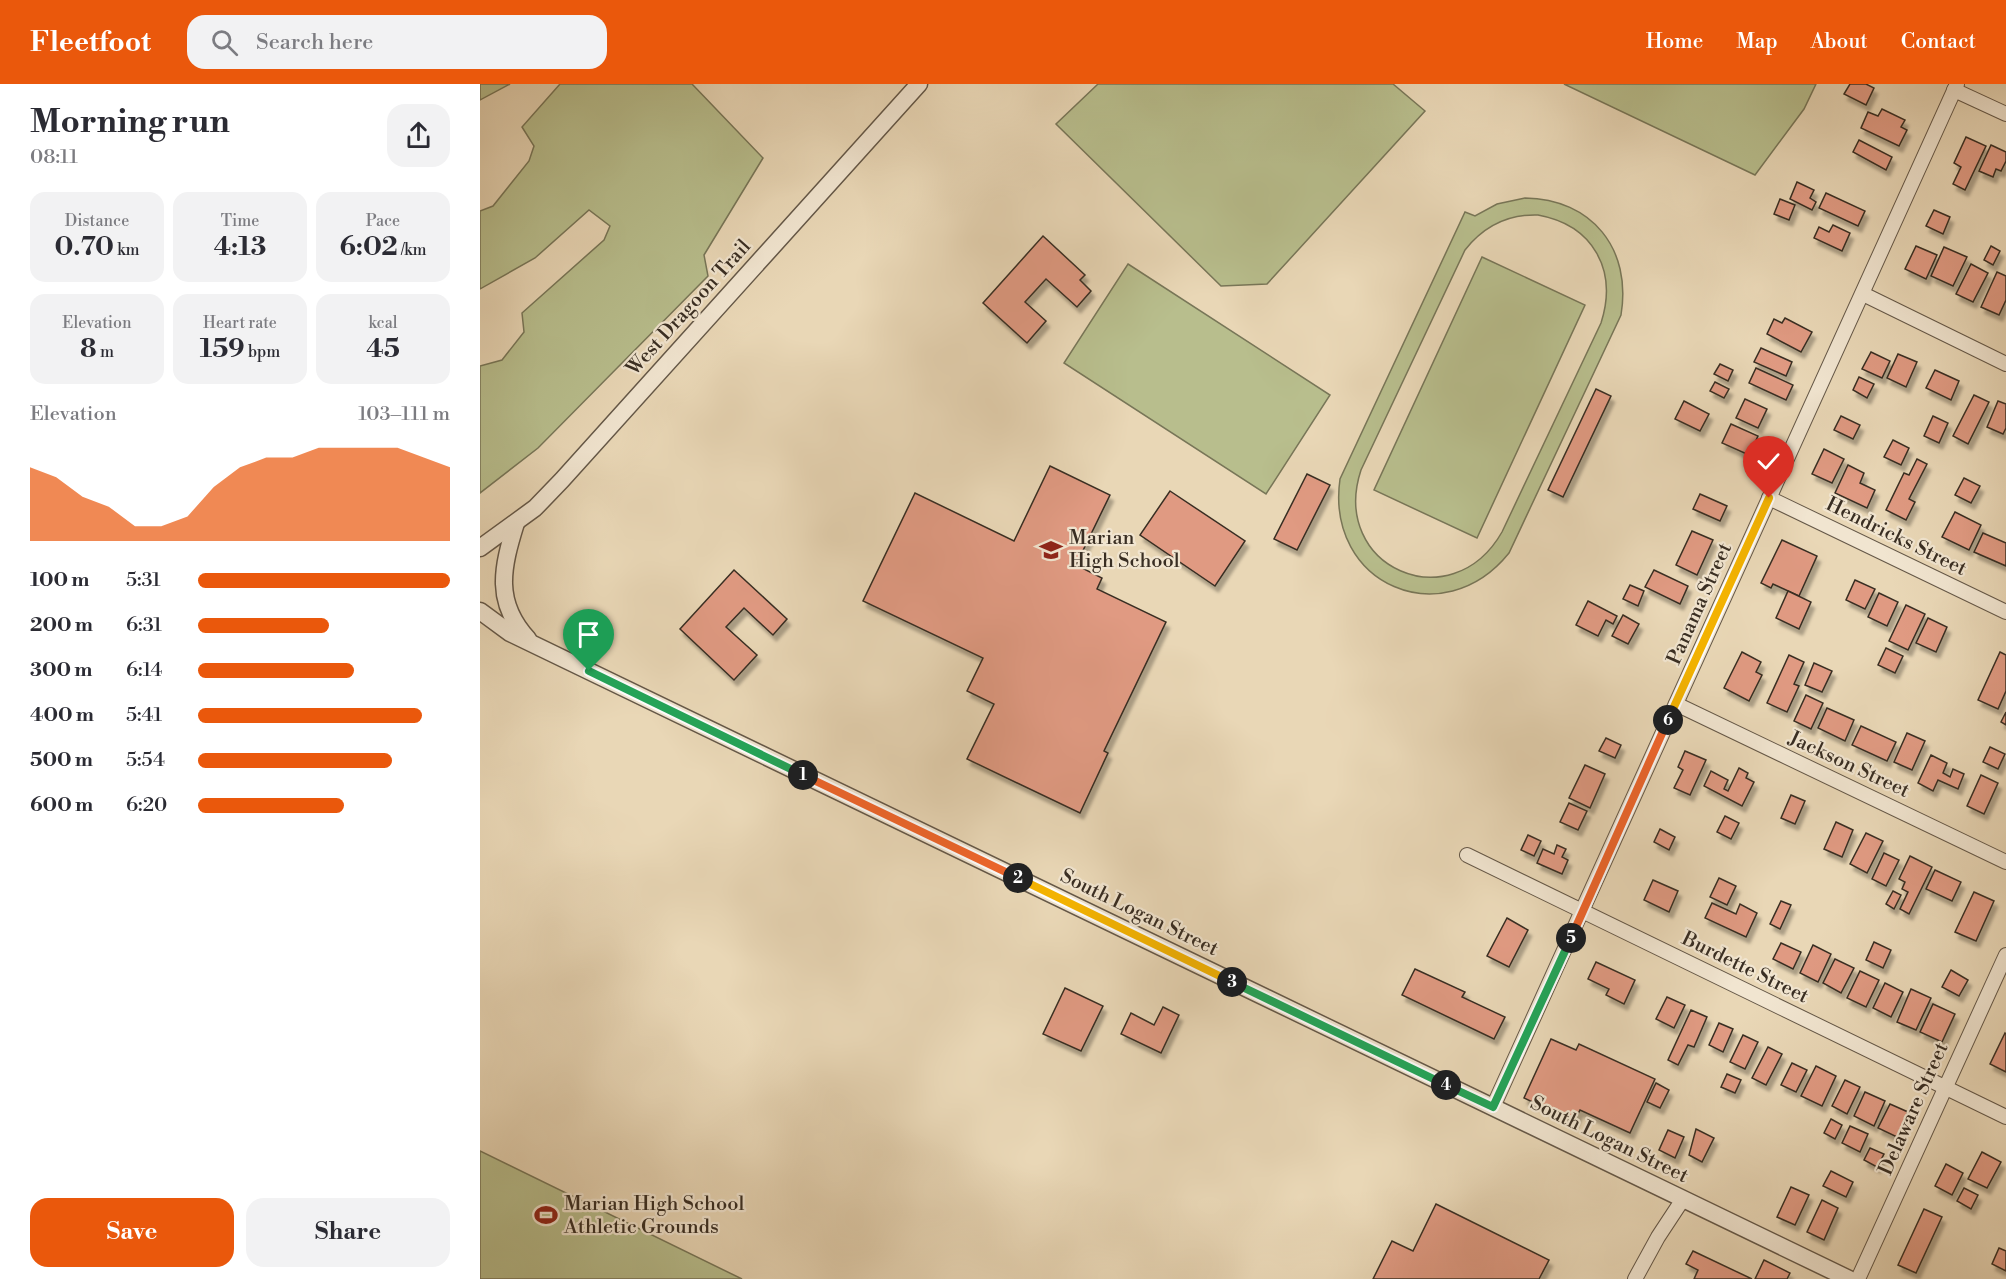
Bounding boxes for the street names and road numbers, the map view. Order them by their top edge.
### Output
street label: West Dragoon Trail [621,235,757,382]
street label: Hendricks Street [1821,492,1971,582]
street label: Panama Street [1662,539,1738,669]
street label: Jackson Street [1784,726,1913,804]
street label: South Logan Street [1056,864,1222,962]
street label: Burdette Street [1677,926,1812,1009]
street label: Delaware Street [1874,1039,1954,1179]
street label: South Logan Street [1526,1091,1692,1189]

